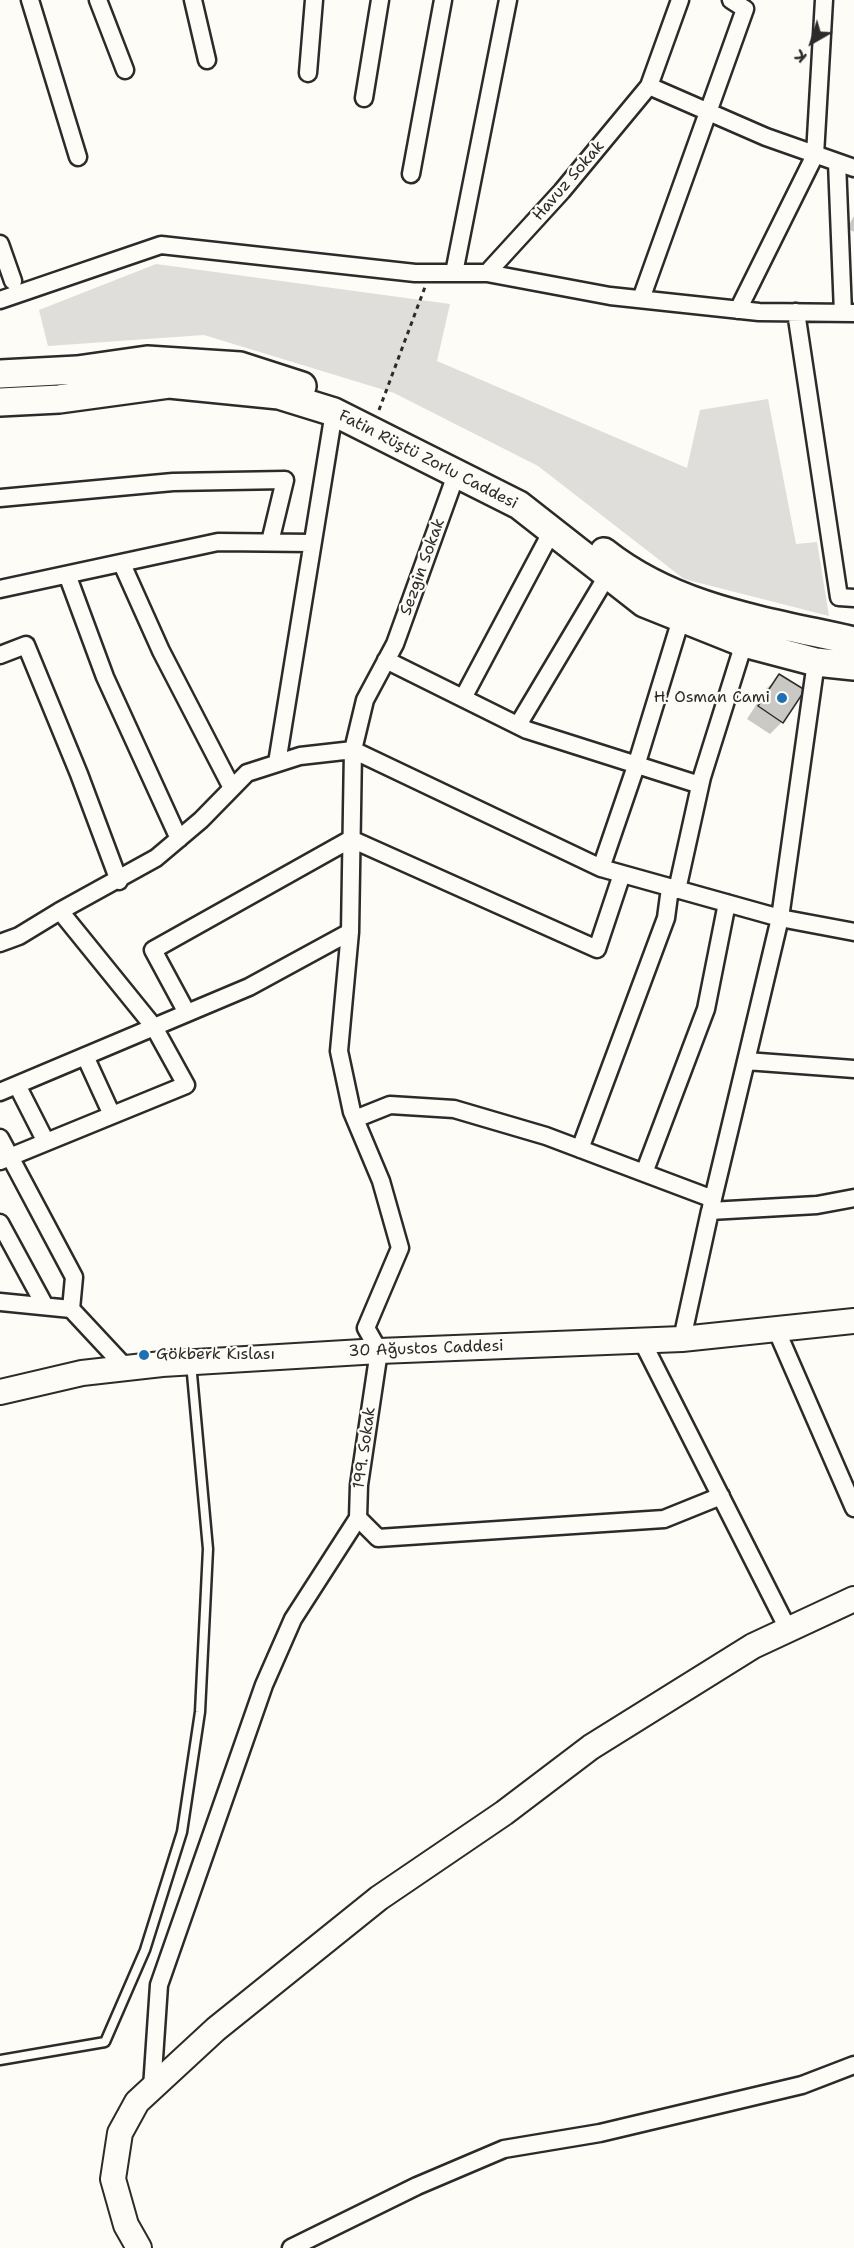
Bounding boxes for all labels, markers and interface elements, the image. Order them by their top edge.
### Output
north arrow [782,12,842,72]
text: K [790,45,811,68]
street label: Havuz Sokak [529,137,609,225]
street label: Fatin Rüştü Zorlu Caddesi [335,406,521,514]
street label: Sezgin Sokak [397,516,449,618]
place label: H. Osman Cami [654,688,770,708]
marker: H. Osman Cami [775,691,789,705]
street label: 30 Ağustos Caddesi [348,1337,504,1361]
place label: Gökberk Kıslası [156,1345,275,1365]
marker: Gökberk Kıslası [137,1348,151,1362]
street label: 199. Sokak [350,1406,380,1490]

